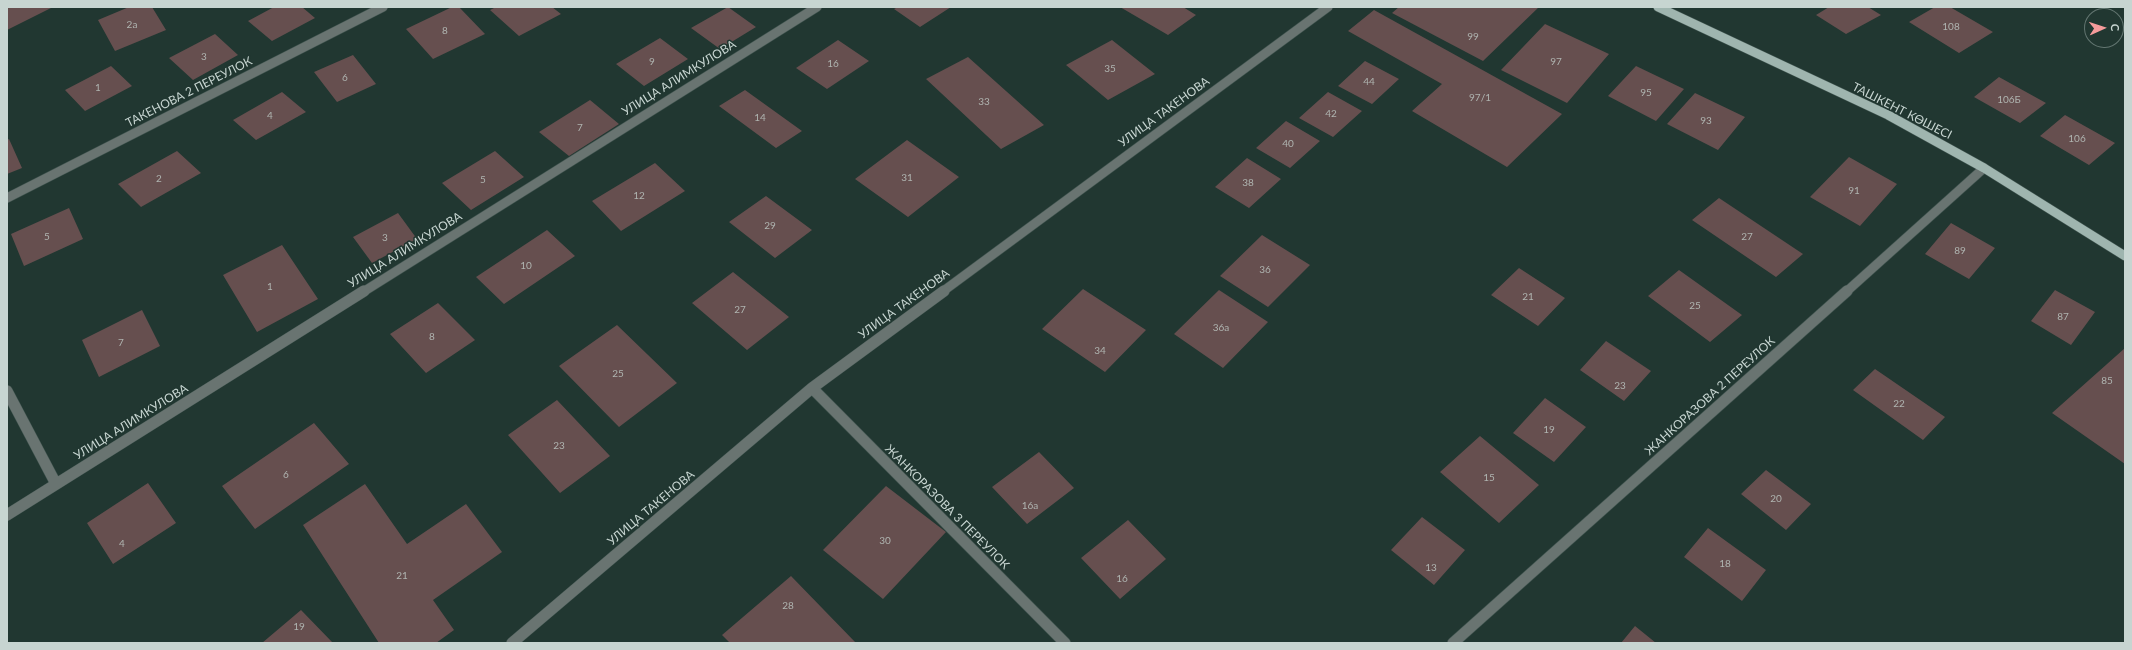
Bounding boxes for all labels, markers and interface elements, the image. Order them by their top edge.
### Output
north arrow [2084,8,2124,48]
house number: 2а [127,19,137,31]
house number: 108 [1942,21,1960,33]
text: С [2109,23,2122,31]
house number: 8 [442,25,448,37]
house number: 99 [1467,31,1479,43]
street label: УЛИЦА АЛИМКУЛОВА [619,37,739,119]
house number: 3 [201,51,207,63]
street label: ТАКЕНОВА 2 ПЕРЕУЛОК [123,54,255,130]
house number: 9 [649,56,655,68]
house number: 97 [1550,56,1562,68]
house number: 16 [827,58,839,70]
house number: 35 [1104,63,1116,75]
house number: 6 [342,72,348,84]
street label: УЛИЦА ТАКЕНОВА [1116,74,1212,150]
house number: 44 [1363,76,1375,88]
street label: ТАШКЕНТ КӨШЕСІ [1850,80,1954,142]
house number: 1 [95,82,101,94]
house number: 95 [1640,87,1652,99]
house number: 97/1 [1469,92,1491,104]
house number: 106Б [1997,94,2021,106]
house number: 33 [978,96,990,108]
house number: 42 [1325,108,1337,120]
house number: 4 [267,110,273,122]
house number: 14 [754,112,766,124]
house number: 93 [1700,115,1712,127]
house number: 7 [577,122,583,134]
house number: 106 [2068,133,2086,145]
house number: 40 [1282,138,1294,150]
house number: 31 [901,172,913,184]
house number: 2 [156,173,162,185]
house number: 5 [480,174,486,186]
house number: 38 [1242,177,1254,189]
house number: 91 [1848,185,1860,197]
house number: 12 [633,190,645,202]
street label: УЛИЦА АЛИМКУЛОВА [345,209,465,291]
house number: 29 [764,220,776,232]
house number: 5 [44,231,50,243]
house number: 27 [1741,231,1753,243]
house number: 3 [382,232,388,244]
house number: 89 [1954,245,1966,257]
house number: 10 [520,260,532,272]
house number: 36 [1259,264,1271,276]
street label: УЛИЦА ТАКЕНОВА [856,266,952,342]
house number: 1 [267,281,273,293]
house number: 21 [1522,291,1534,303]
house number: 25 [1689,300,1701,312]
house number: 27 [734,304,746,316]
house number: 87 [2057,311,2069,323]
house number: 36а [1213,322,1229,334]
house number: 8 [429,331,435,343]
street label: ЖАНКОРАЗОВА 2 ПЕРЕУЛОК [1642,334,1778,458]
house number: 7 [118,337,124,349]
house number: 34 [1094,345,1106,357]
house number: 25 [612,368,624,380]
house number: 85 [2101,375,2113,387]
house number: 23 [1614,380,1626,392]
street label: УЛИЦА АЛИМКУЛОВА [71,381,191,463]
house number: 22 [1893,398,1905,410]
house number: 19 [1543,424,1555,436]
house number: 23 [553,440,565,452]
street label: ЖАНКОРАЗОВА 3 ПЕРЕУЛОК [882,442,1012,572]
street label: УЛИЦА ТАКЕНОВА [605,467,697,549]
house number: 6 [283,469,289,481]
house number: 15 [1483,472,1495,484]
house number: 20 [1770,493,1782,505]
house number: 16а [1022,500,1038,512]
house number: 30 [879,535,891,547]
house number: 4 [119,538,125,550]
house number: 18 [1719,558,1731,570]
house number: 13 [1425,562,1437,574]
house number: 21 [396,570,408,582]
house number: 16 [1116,573,1128,585]
house number: 28 [782,600,794,612]
house number: 19 [293,621,305,633]

